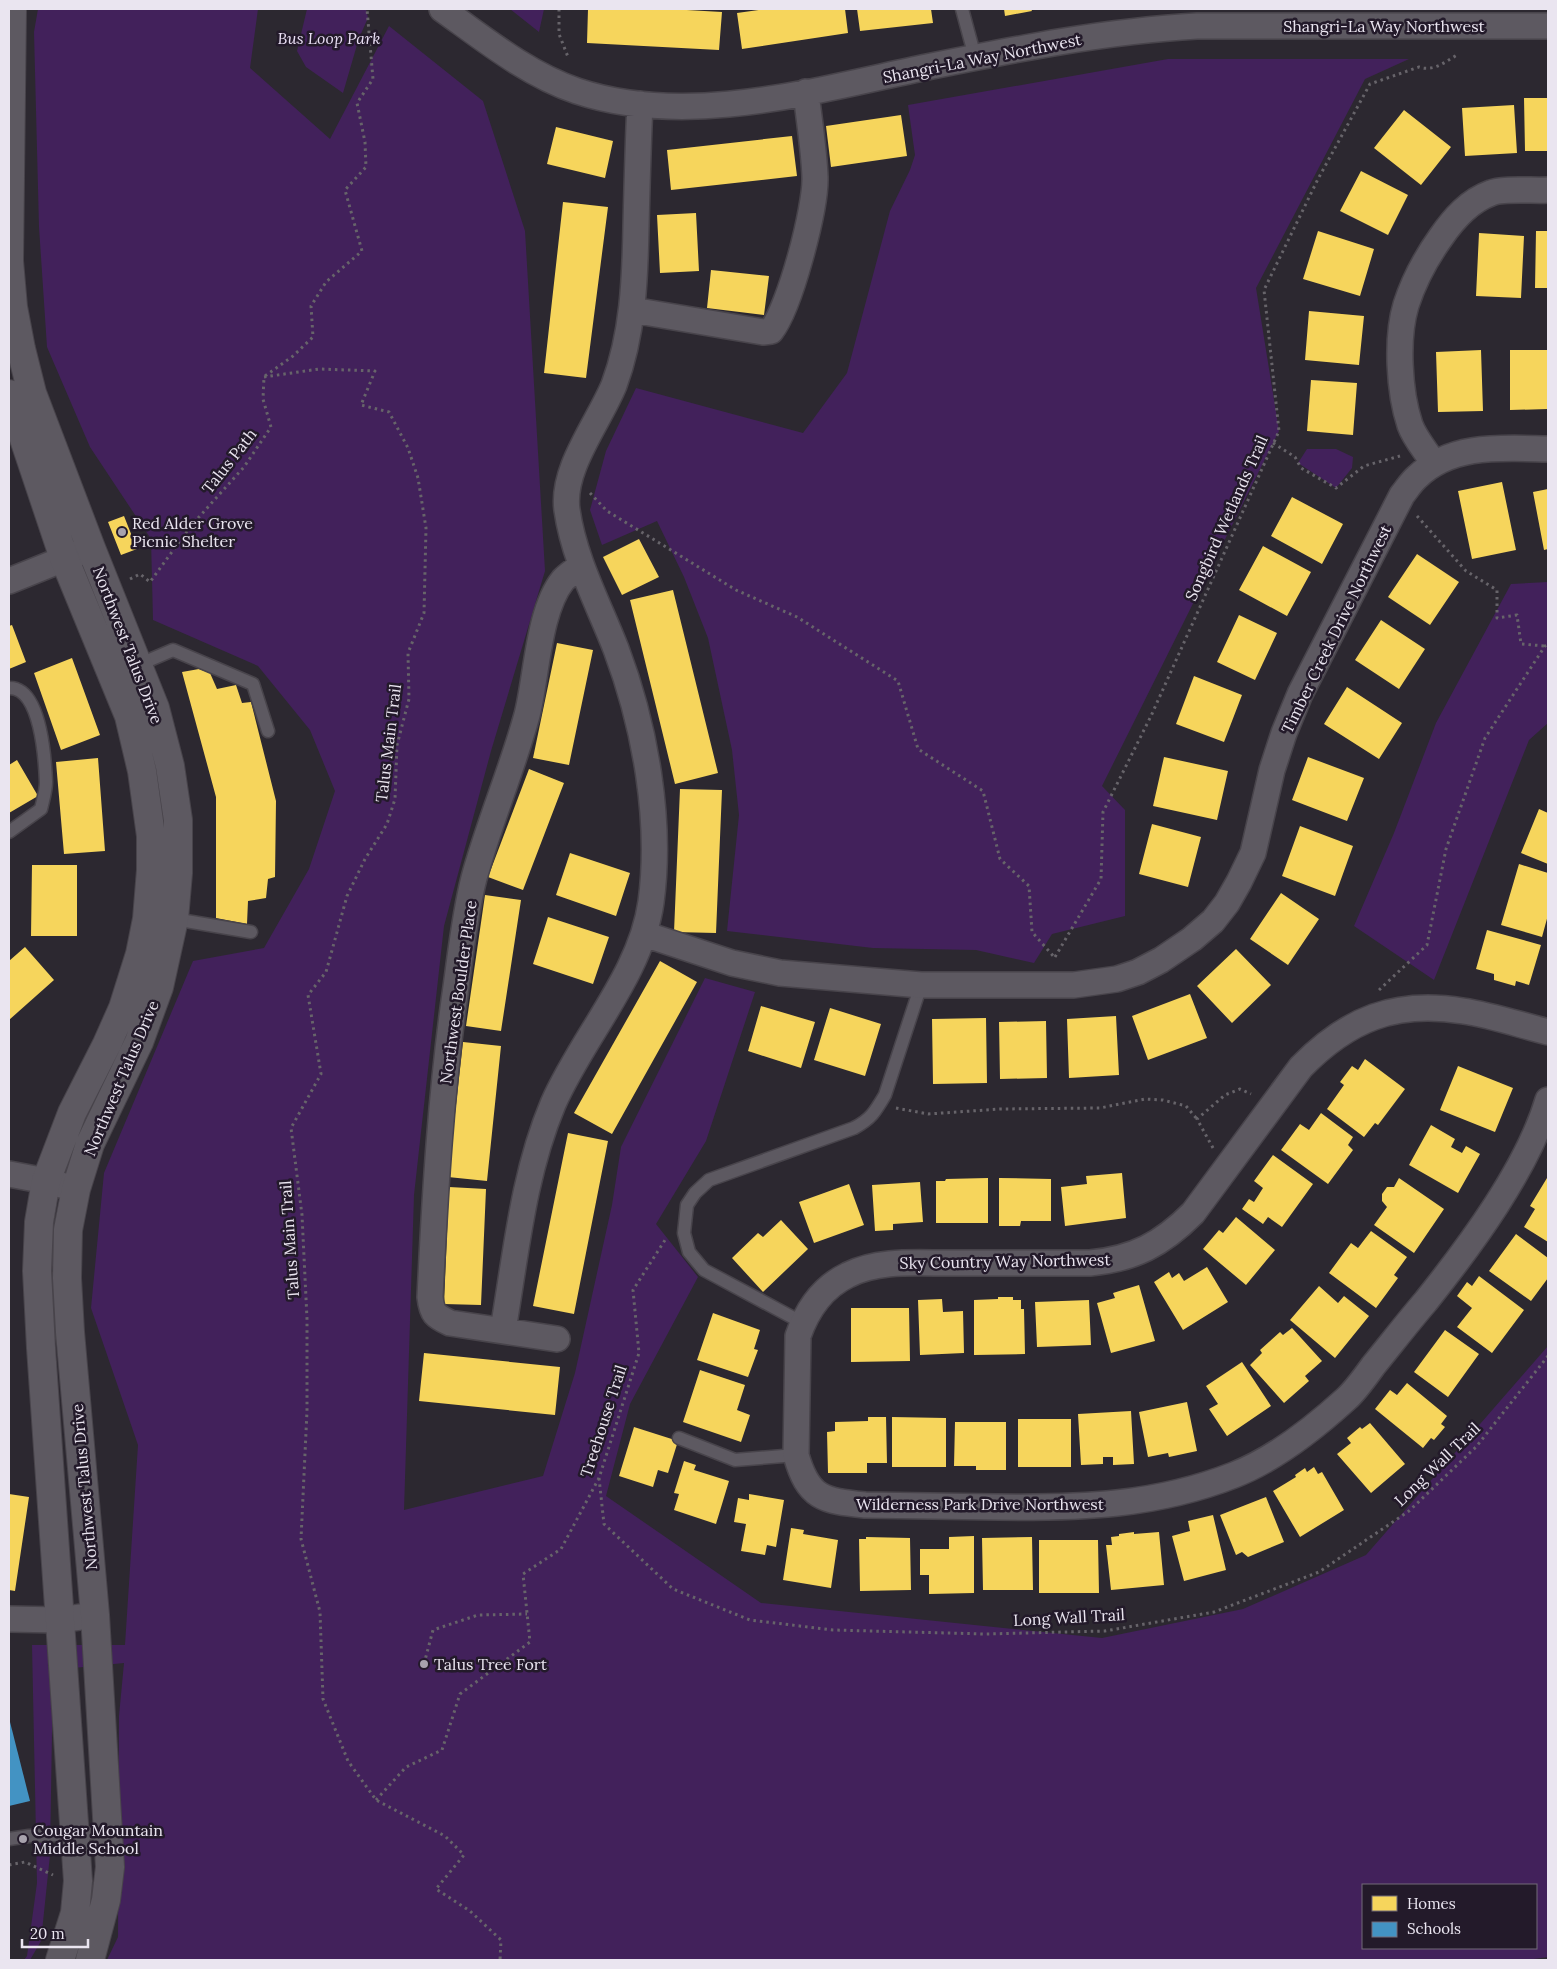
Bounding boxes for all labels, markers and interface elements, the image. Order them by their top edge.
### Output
street label: Shangri-La Way Northwest [1283,16,1486,36]
park label: Bus Loop Park [277,28,381,48]
street label: Shangri-La Way Northwest [881,29,1084,87]
street label: Talus Path [197,424,261,498]
street label: Songbird Wetlands Trail [1180,432,1272,604]
place label: Red Alder Grove Picnic Shelter [132,513,253,551]
street label: Timber Creek Drive Northwest [1277,521,1396,737]
marker: Red Alder Grove Picnic Shelter [116,526,128,538]
street label: Northwest Talus Drive [89,564,167,727]
street label: Talus Main Trail [371,683,405,803]
street label: Northwest Boulder Place [435,899,481,1085]
street label: Northwest Talus Drive [79,997,163,1159]
street label: Talus Main Trail [275,1180,303,1300]
street label: Sky Country Way Northwest [899,1249,1112,1273]
street label: Treehouse Trail [575,1362,631,1480]
street label: Northwest Talus Drive [67,1403,101,1571]
street label: Long Wall Trail [1390,1418,1484,1510]
street label: Wilderness Park Drive Northwest [856,1494,1105,1514]
street label: Long Wall Trail [1013,1604,1125,1630]
place label: Talus Tree Fort [434,1654,548,1674]
marker: Talus Tree Fort [418,1658,430,1670]
place label: Cougar Mountain Middle School [33,1820,163,1858]
marker: Cougar Mountain Middle School [17,1833,29,1845]
legend [1362,1884,1537,1949]
text: Homes [1407,1894,1456,1913]
scale bar [22,1916,89,1948]
text: Schools [1407,1919,1461,1938]
text: 20 m [30,1924,65,1943]

